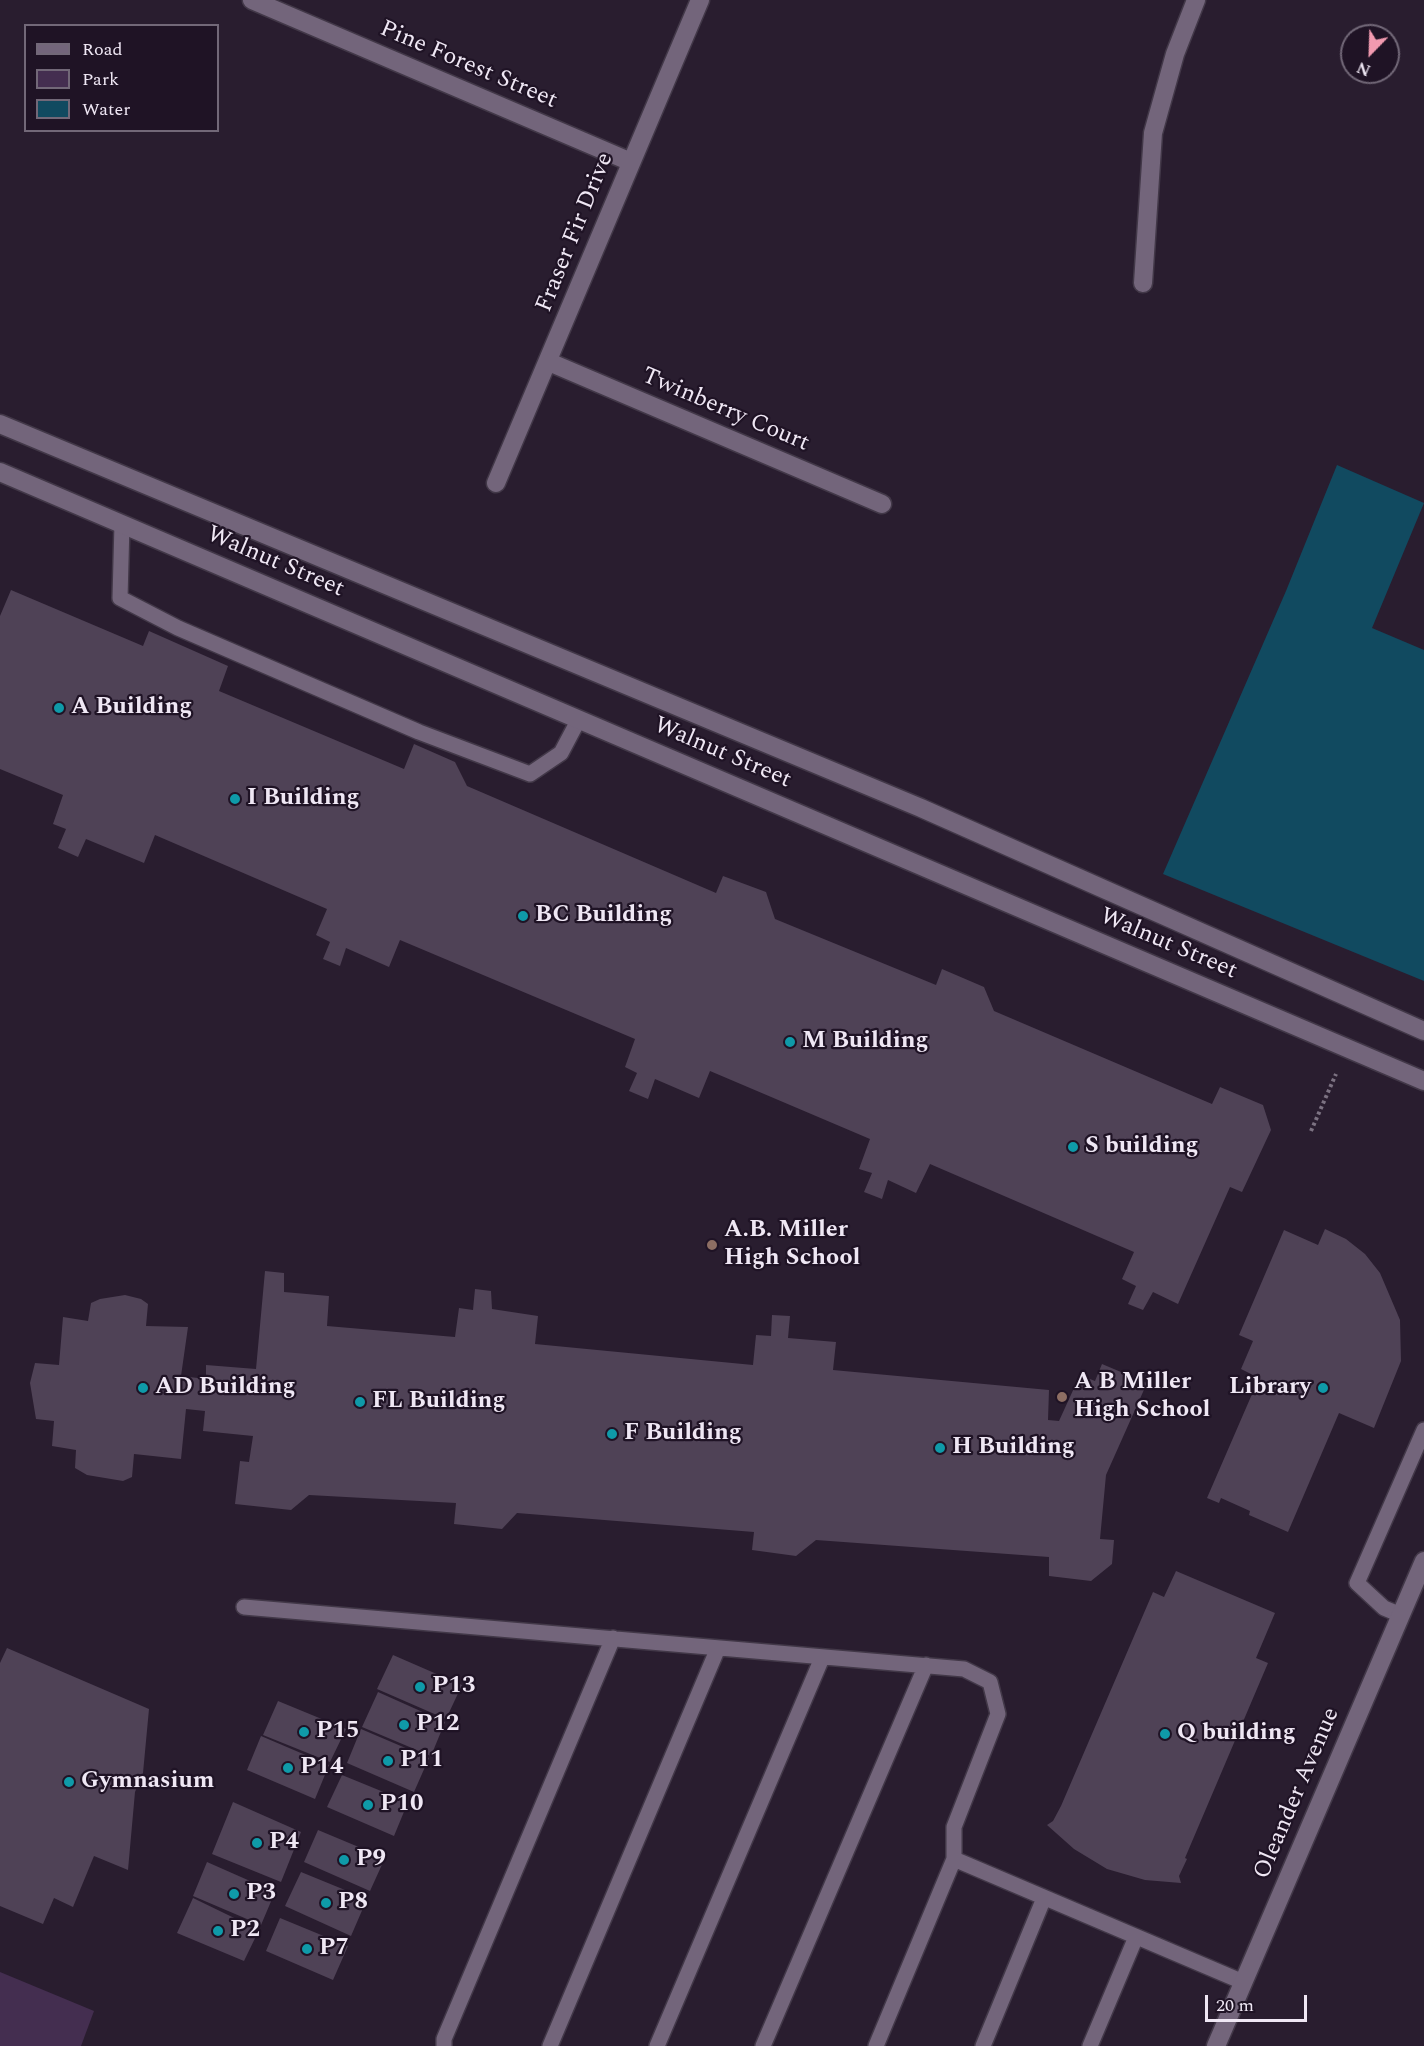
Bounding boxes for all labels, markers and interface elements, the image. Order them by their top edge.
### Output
street label: Pine Forest Street [375,16,561,116]
legend [24,24,219,132]
north arrow [1340,24,1400,84]
text: Road [82,36,123,63]
text: N [1353,55,1374,82]
text: Park [82,66,119,93]
text: Water [82,96,130,123]
street label: Fraser Fir Drive [531,149,621,317]
street label: Twinberry Court [637,363,813,459]
street label: Walnut Street [202,521,348,605]
place label: A Building [71,694,192,722]
marker: A Building [52,701,66,715]
street label: Walnut Street [649,712,795,796]
place label: I Building [247,785,360,813]
marker: I Building [228,792,242,806]
place label: BC Building [535,902,672,930]
street label: Walnut Street [1095,903,1241,987]
marker: BC Building [516,909,530,923]
place label: M Building [802,1028,929,1056]
marker: M Building [783,1035,797,1049]
place label: S building [1085,1133,1198,1161]
marker: S building [1066,1140,1080,1154]
place label: A.B. Miller High School [724,1217,860,1273]
marker: A.B. Miller High School [705,1238,719,1252]
place label: A B Miller High School [1074,1369,1210,1425]
place label: AD Building [155,1374,295,1402]
place label: Library [1229,1374,1311,1402]
marker: AD Building [136,1381,150,1395]
marker: Library [1316,1381,1330,1395]
place label: FL Building [372,1388,505,1416]
marker: A B Miller High School [1055,1390,1069,1404]
marker: FL Building [353,1395,367,1409]
place label: F Building [624,1420,742,1448]
marker: F Building [605,1427,619,1441]
place label: H Building [952,1434,1075,1462]
marker: H Building [933,1441,947,1455]
place label: P13 [432,1673,475,1701]
marker: P13 [413,1680,427,1694]
street label: Oleander Avenue [1249,1704,1347,1884]
place label: P12 [416,1711,459,1739]
place label: P15 [316,1718,359,1746]
marker: P12 [397,1718,411,1732]
place label: Q building [1177,1720,1296,1748]
marker: P15 [297,1725,311,1739]
marker: Q building [1158,1727,1172,1741]
place label: P11 [400,1747,443,1775]
place label: P14 [300,1754,343,1782]
marker: P11 [381,1754,395,1768]
marker: P14 [281,1761,295,1775]
place label: Gymnasium [81,1768,214,1796]
marker: Gymnasium [62,1775,76,1789]
place label: P10 [380,1791,423,1819]
marker: P10 [361,1798,375,1812]
place label: P4 [269,1829,299,1857]
marker: P4 [250,1836,264,1850]
place label: P9 [356,1846,386,1874]
marker: P9 [337,1853,351,1867]
place label: P3 [246,1880,276,1908]
marker: P3 [227,1887,241,1901]
place label: P8 [338,1889,368,1917]
marker: P8 [319,1896,333,1910]
place label: P2 [230,1917,260,1945]
marker: P2 [211,1924,225,1938]
place label: P7 [319,1935,349,1963]
marker: P7 [300,1942,314,1956]
scale bar [1208,1983,1310,2021]
text: 20 m [1216,1992,1254,2019]

